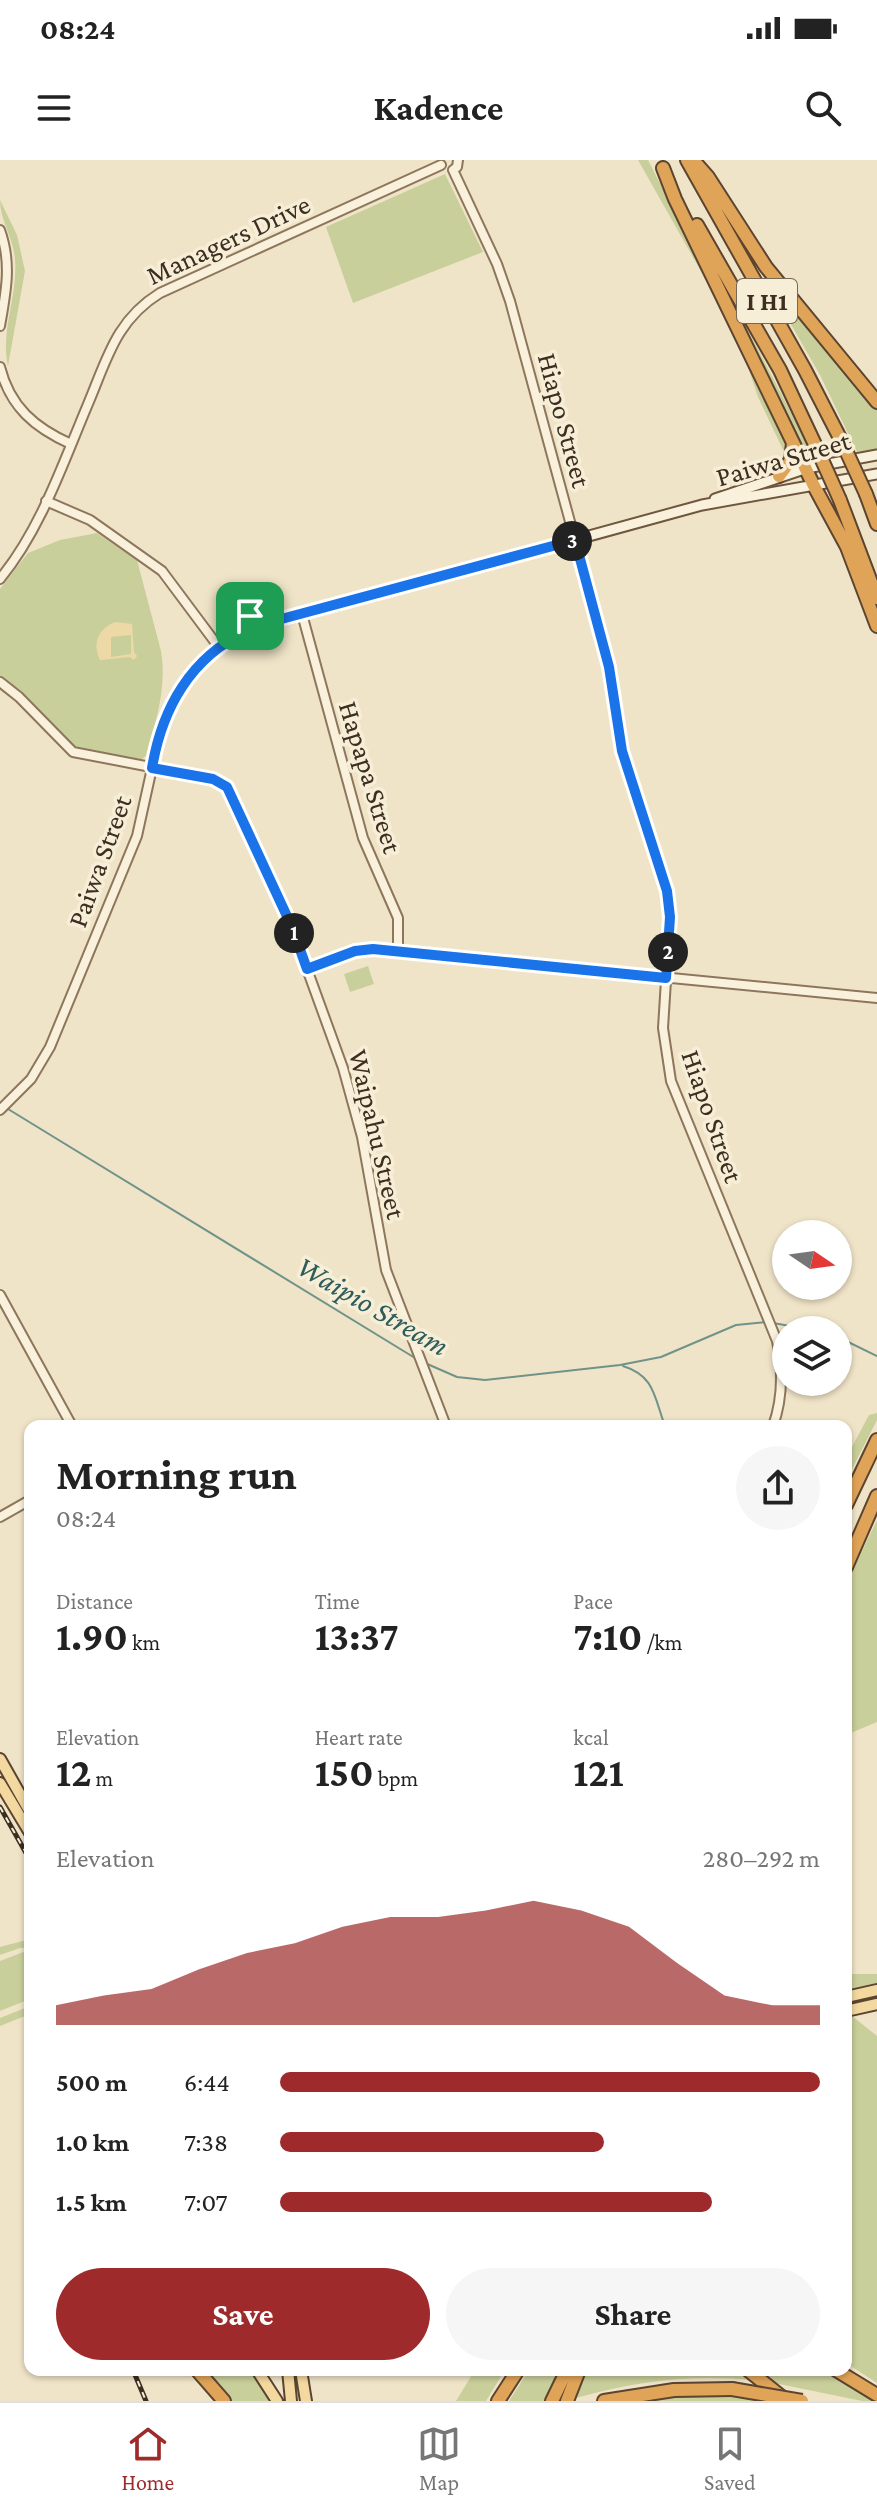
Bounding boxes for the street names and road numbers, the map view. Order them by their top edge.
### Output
street label: Managers Drive [142,188,315,291]
road number: I H1 [737,279,797,323]
street label: Hiapo Street [532,349,598,492]
street label: Paiwa Street [712,424,855,492]
street label: Hapapa Street [333,697,409,858]
street label: Paiwa Street [61,790,138,931]
street label: Waipahu Street [343,1046,412,1223]
street label: Hiapo Street [675,1046,750,1187]

